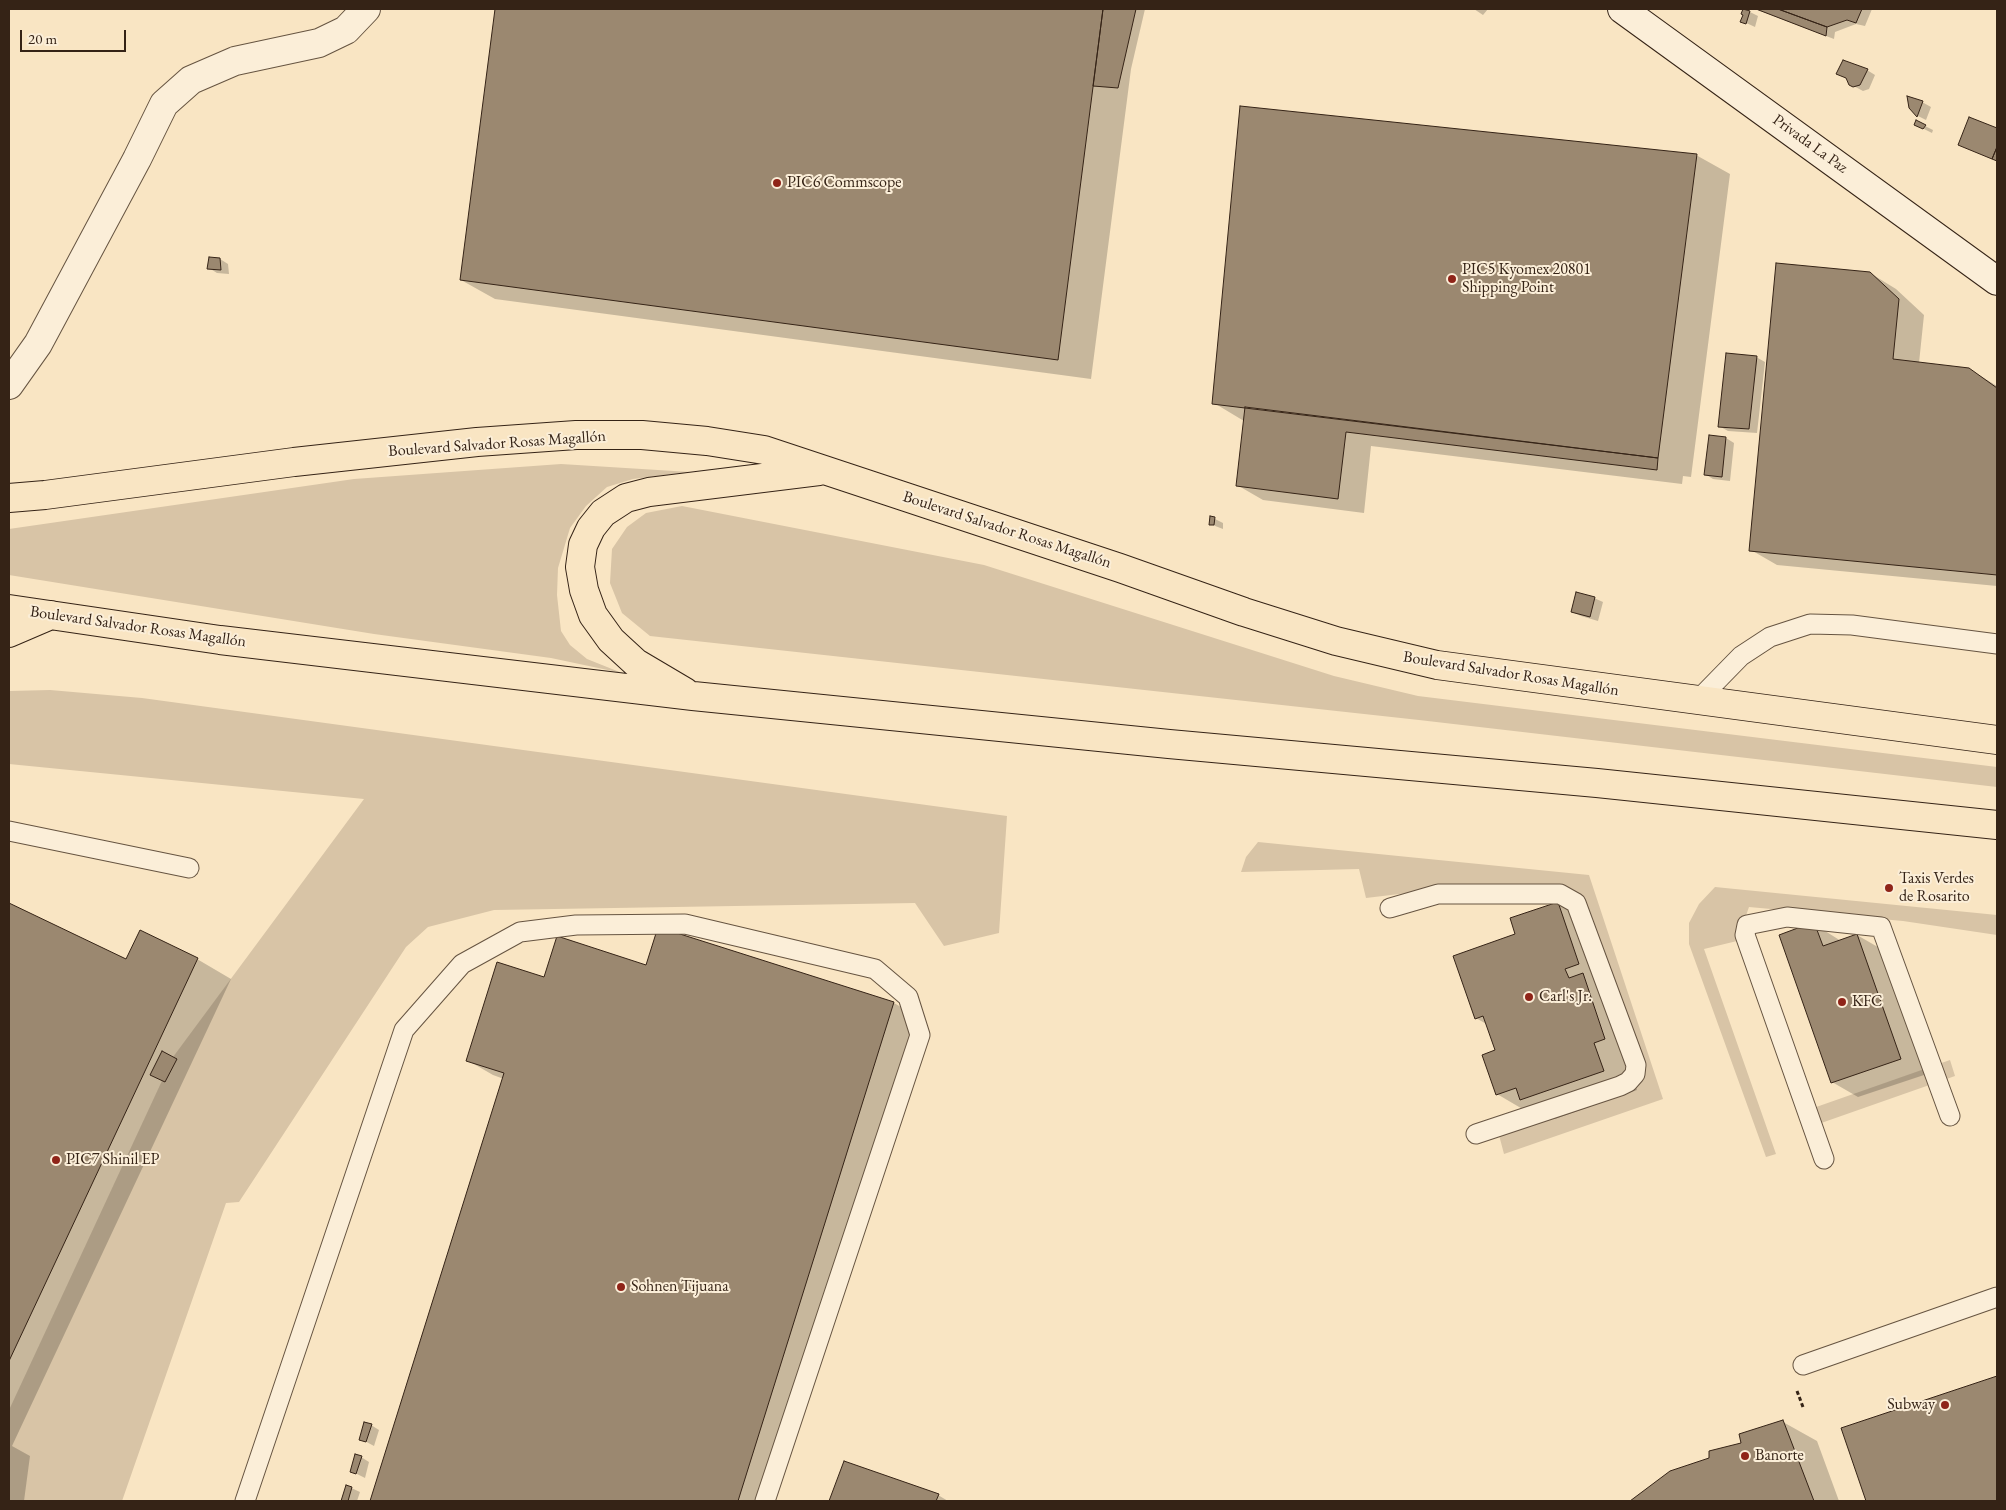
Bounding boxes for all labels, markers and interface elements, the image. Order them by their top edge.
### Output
scale bar [22,20,129,52]
text: 20 m [28,29,57,48]
street label: Privada La Paz [1769,110,1851,178]
place label: PIC6 Commscope [787,173,902,193]
marker: PIC6 Commscope [771,177,783,189]
place label: PIC5 Kyomex 20801 Shipping Point [1462,260,1591,298]
marker: PIC5 Kyomex 20801 Shipping Point [1446,273,1458,285]
street label: Boulevard Salvador Rosas Magallón [388,427,606,461]
street label: Boulevard Salvador Rosas Magallón [900,487,1114,573]
street label: Boulevard Salvador Rosas Magallón [29,602,247,652]
street label: Boulevard Salvador Rosas Magallón [1402,647,1620,701]
place label: Taxis Verdes de Rosarito [1899,869,1974,907]
marker: Taxis Verdes de Rosarito [1883,882,1895,894]
place label: Carl's Jr. [1539,987,1592,1007]
marker: Carl's Jr. [1523,991,1535,1003]
place label: KFC [1852,992,1882,1012]
marker: KFC [1836,996,1848,1008]
place label: PIC7 Shinil EP [66,1150,159,1170]
marker: PIC7 Shinil EP [50,1154,62,1166]
place label: Sohnen Tijuana [631,1277,729,1297]
marker: Sohnen Tijuana [615,1281,627,1293]
place label: Subway [1887,1395,1935,1415]
marker: Subway [1939,1399,1951,1411]
place label: Banorte [1755,1446,1804,1466]
marker: Banorte [1739,1450,1751,1462]

